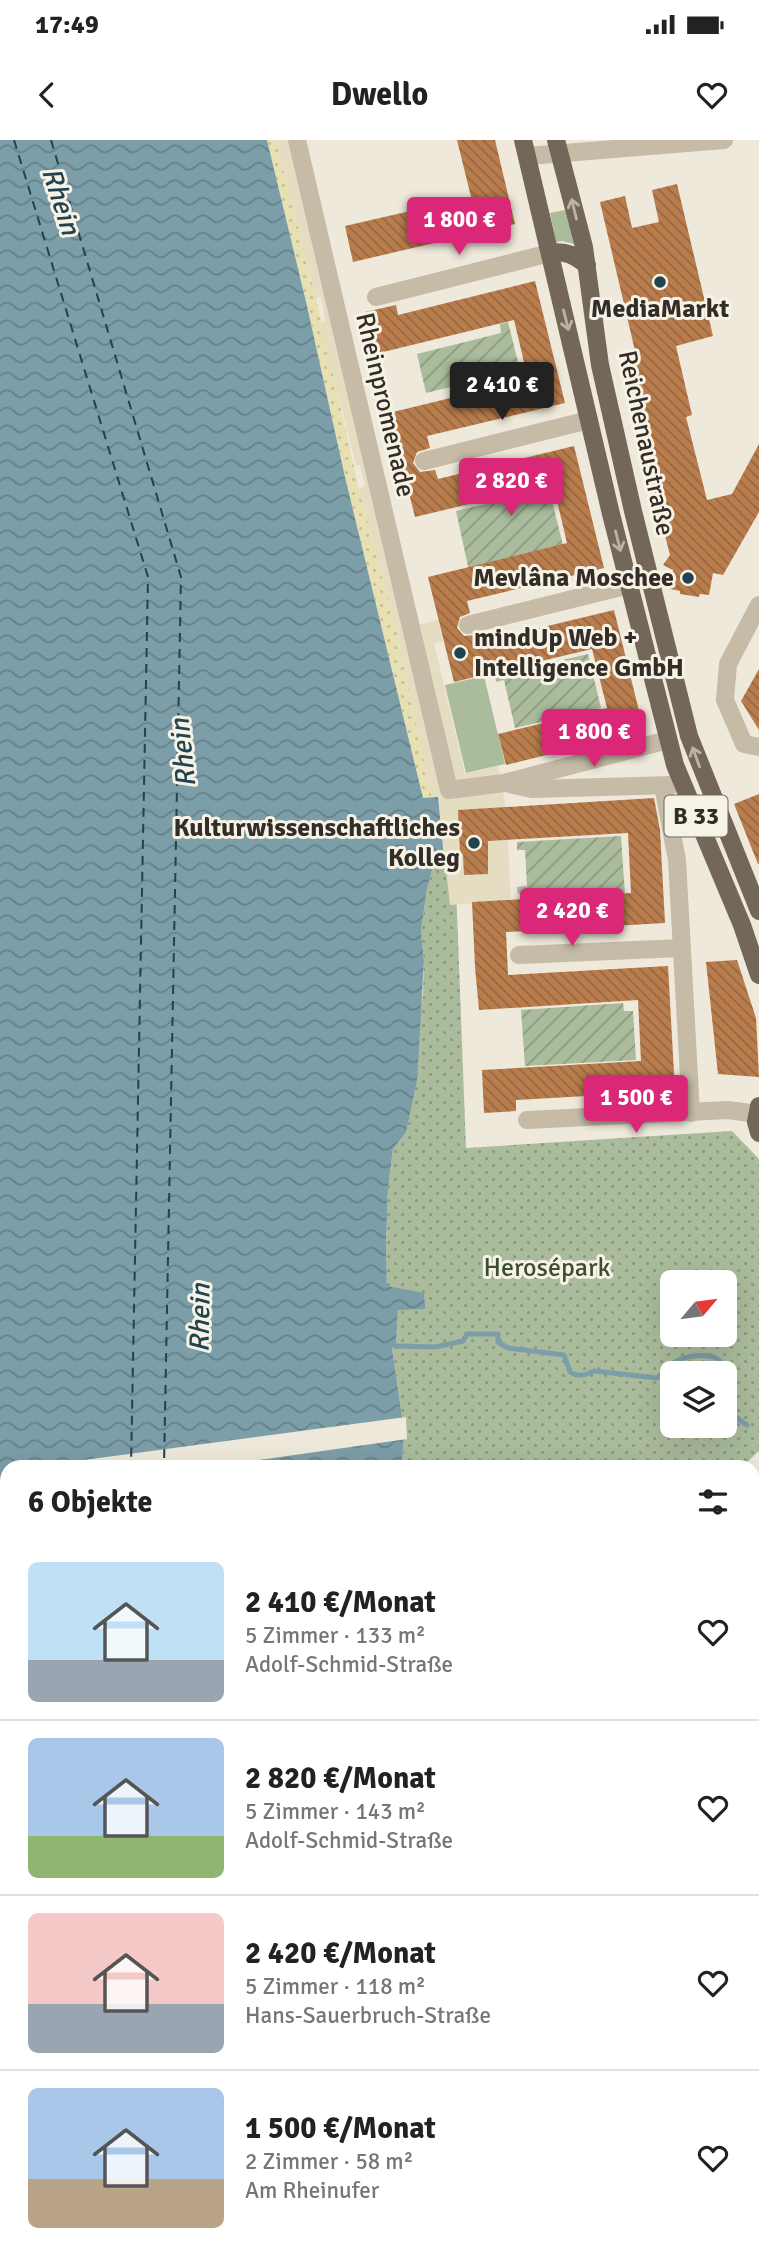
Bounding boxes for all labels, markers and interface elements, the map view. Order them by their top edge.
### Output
text: 17:49 [35,9,99,41]
text: Dwello [331,75,428,114]
icon: back [28,76,66,114]
icon: heart [693,76,731,114]
water label: Rhein [34,163,88,240]
pin: 1 800 € [394,198,524,257]
one-way arrow [567,198,580,221]
text: 1 800 € [423,205,495,234]
marker: MediaMarkt [652,274,668,290]
place label: MediaMarkt [591,293,729,325]
one-way arrow [560,308,574,331]
street label: Rheinpromenade [348,310,422,500]
street label: Reichenaustraße [611,347,681,539]
pin: 2 410 € [437,362,567,422]
text: 2 410 € [466,370,538,399]
pin: 2 820 € [446,458,576,518]
text: 2 820 € [475,466,547,495]
one-way arrow [612,529,625,552]
place label: Mevlâna Moschee [473,562,674,594]
marker: Mevlâna Moschee [680,570,696,586]
place label: mindUp Web + Intelligence GmbH [474,622,684,684]
marker: mindUp Web + Intelligence GmbH [452,645,468,661]
pin: 1 800 € [529,710,659,769]
water label: Rhein [162,716,204,789]
text: 1 800 € [558,717,630,746]
one-way arrow [689,746,701,768]
road number: B 33 [664,796,728,836]
place label: Kulturwissenschaftliches Kolleg [174,812,460,874]
marker: Kulturwissenschaftliches Kolleg [466,835,482,851]
pin: 2 420 € [507,888,637,948]
text: 2 420 € [536,896,608,925]
pin: 1 500 € [571,1076,701,1135]
text: 1 500 € [600,1083,672,1112]
park label: Herosépark [483,1252,611,1284]
north arrow [660,1270,737,1348]
map controls [660,1270,737,1438]
water label: Rhein [182,1283,218,1353]
button: layers [660,1361,737,1438]
icon: filters [694,1483,732,1521]
text: 6 Objekte [28,1484,152,1521]
text: 2 410 €/Monat [245,1584,436,1621]
icon: home [84,1590,168,1674]
icon: heart [694,1613,732,1651]
text: 5 Zimmer · 133 m² [245,1621,426,1650]
text: Adolf-Schmid-Straße [245,1650,453,1679]
text: 2 820 €/Monat [245,1760,436,1797]
icon: home [84,1766,168,1850]
icon: heart [694,1789,732,1827]
text: 5 Zimmer · 143 m² [245,1797,426,1826]
text: Adolf-Schmid-Straße [245,1826,453,1855]
text: 2 420 €/Monat [245,1935,436,1972]
icon: home [84,1941,168,2025]
icon: heart [694,1964,732,2002]
text: 5 Zimmer · 118 m² [245,1972,426,2001]
text: Hans-Sauerbruch-Straße [245,2001,491,2030]
text: 1 500 €/Monat [245,2110,436,2147]
icon: home [84,2116,168,2200]
icon: heart [694,2139,732,2177]
text: 2 Zimmer · 58 m² [245,2147,413,2176]
text: Am Rheinufer [245,2176,379,2205]

